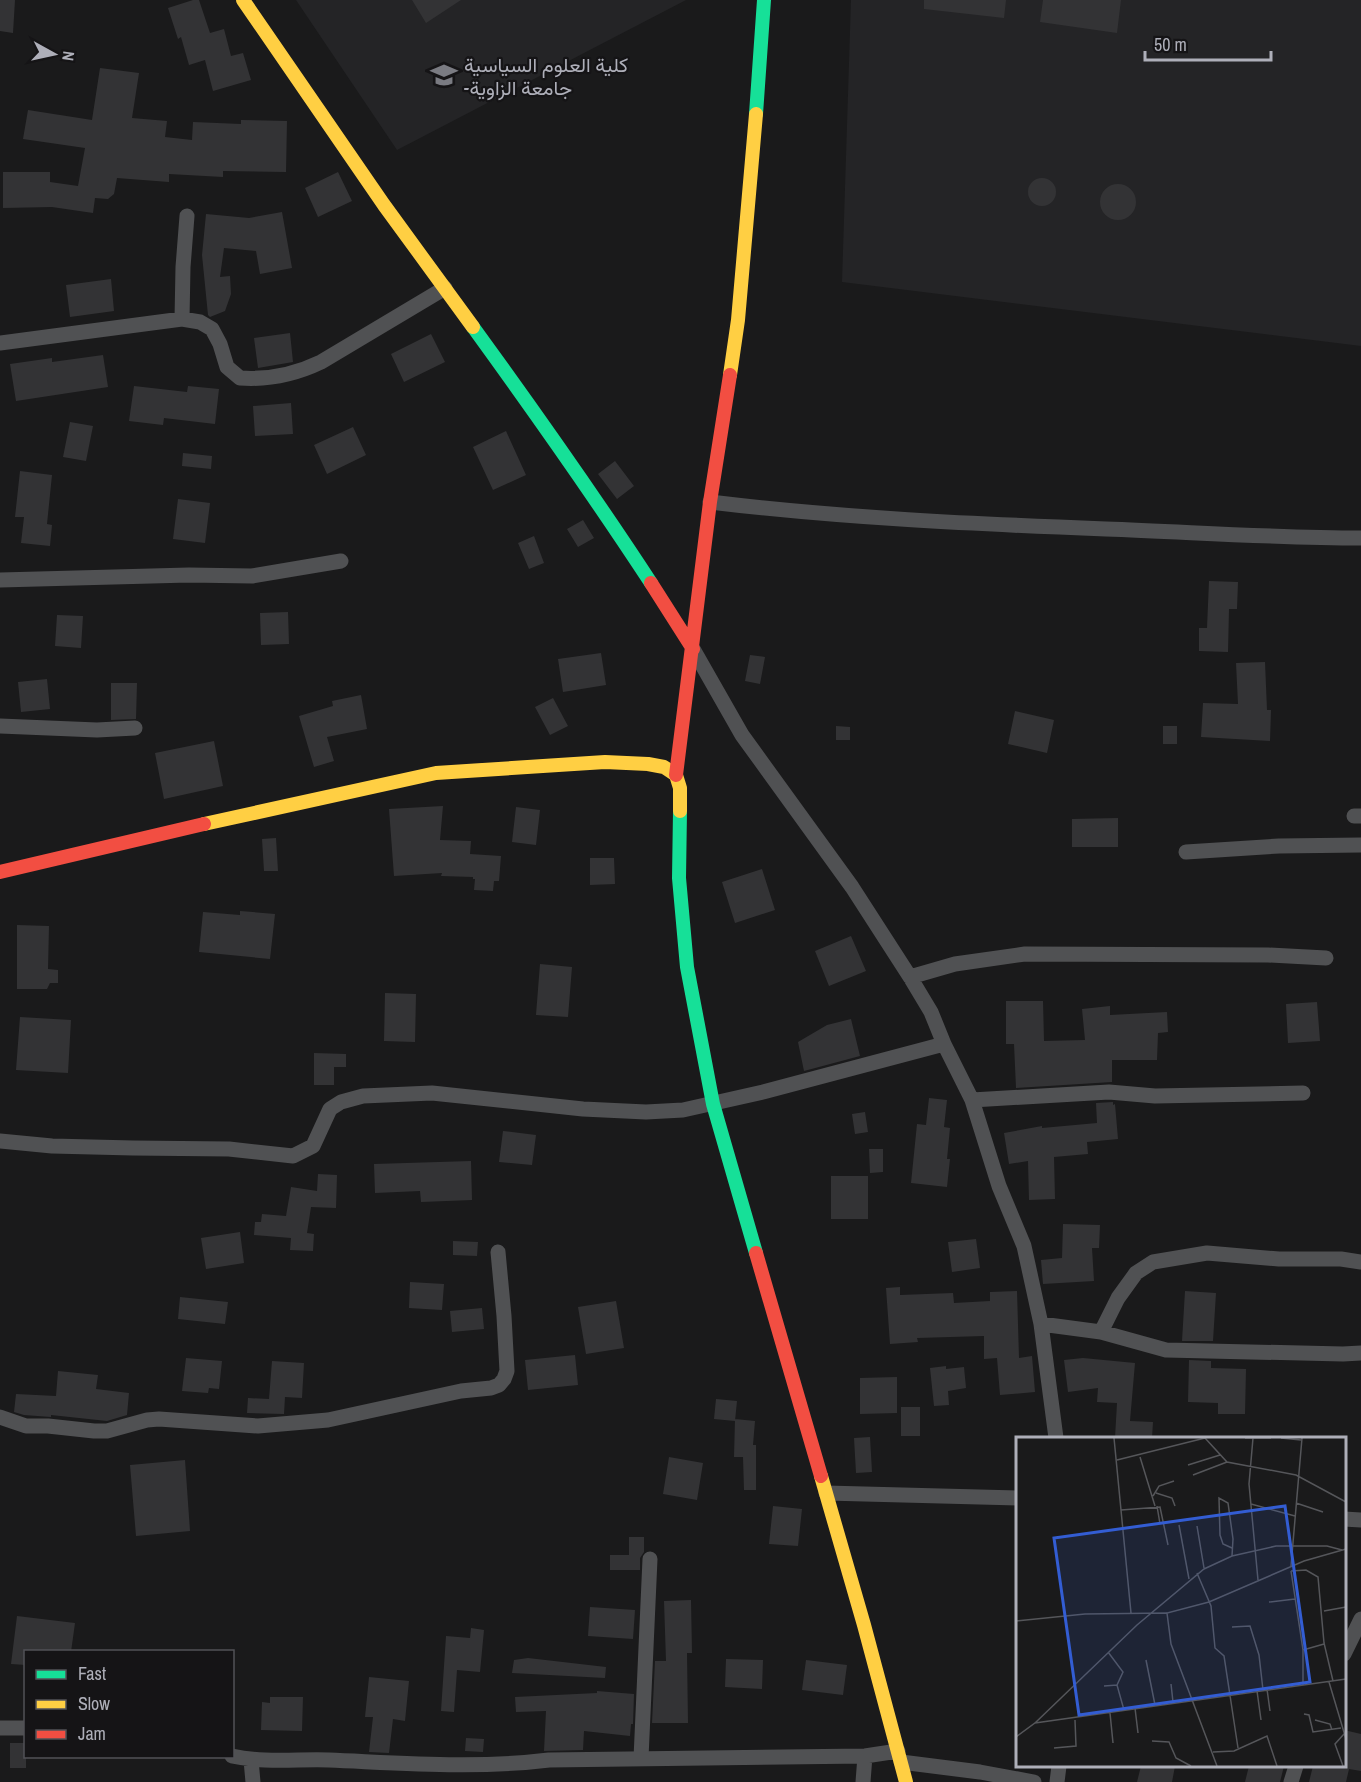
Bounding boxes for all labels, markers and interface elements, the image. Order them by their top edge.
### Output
north arrow [24,24,84,84]
scale bar [1145,24,1271,62]
text: 50 m [1154,32,1187,57]
text: N [57,50,80,62]
place label: كلية العلوم السياسية -جامعة الزاوية [464,51,628,101]
school or university icon: كلية العلوم السياسية -جامعة الزاوية [429,60,459,90]
inset map [1016,1437,1346,1767]
legend [24,1650,234,1758]
text: Fast [78,1661,106,1686]
text: Slow [78,1691,110,1716]
text: Jam [78,1721,106,1746]

